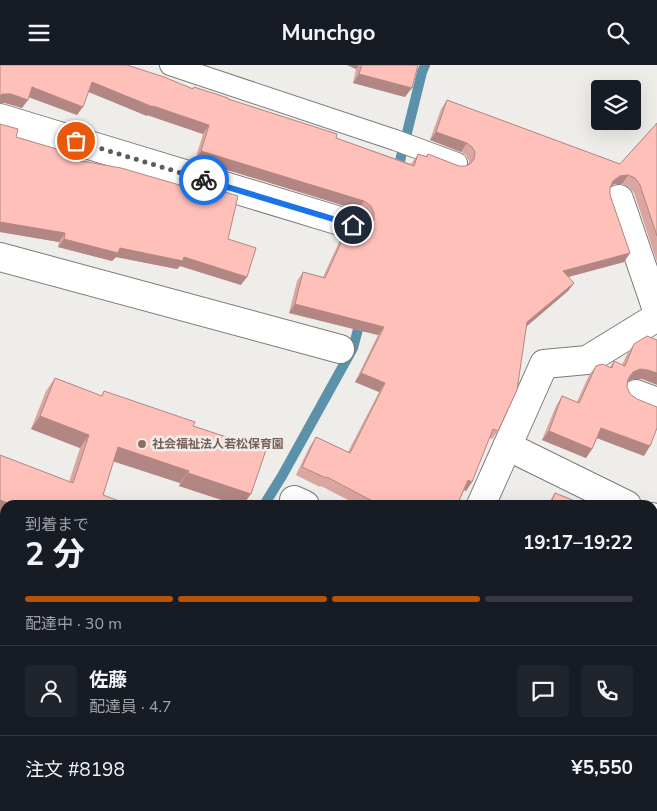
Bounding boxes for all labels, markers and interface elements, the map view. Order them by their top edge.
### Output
text: Munchgo [282,18,375,48]
icon: menu [25,19,53,47]
icon: search [604,19,632,47]
map controls [591,80,641,130]
button: layers [591,80,641,130]
pin [55,120,97,162]
icon: bag [62,127,90,155]
courier [179,155,229,205]
icon: bike [190,166,218,194]
pin [332,204,374,246]
icon: home [339,211,367,239]
place label: 社会福祉法人若松保育園 [152,436,284,452]
marker: 社会福祉法人若松保育園 [136,438,148,450]
text: 到着まで [25,514,89,536]
text: 19:17–19:22 [523,530,633,556]
text: 2 分 [25,533,85,576]
text: 配達中 · 30 m [25,613,122,635]
button: person [25,665,77,717]
button: chat [517,665,569,717]
button: phone [581,665,633,717]
text: 佐藤 [89,667,127,693]
text: 配達員 · 4.7 [89,696,172,718]
text: ¥5,550 [571,755,633,781]
text: 注文 #8198 [25,757,125,783]

